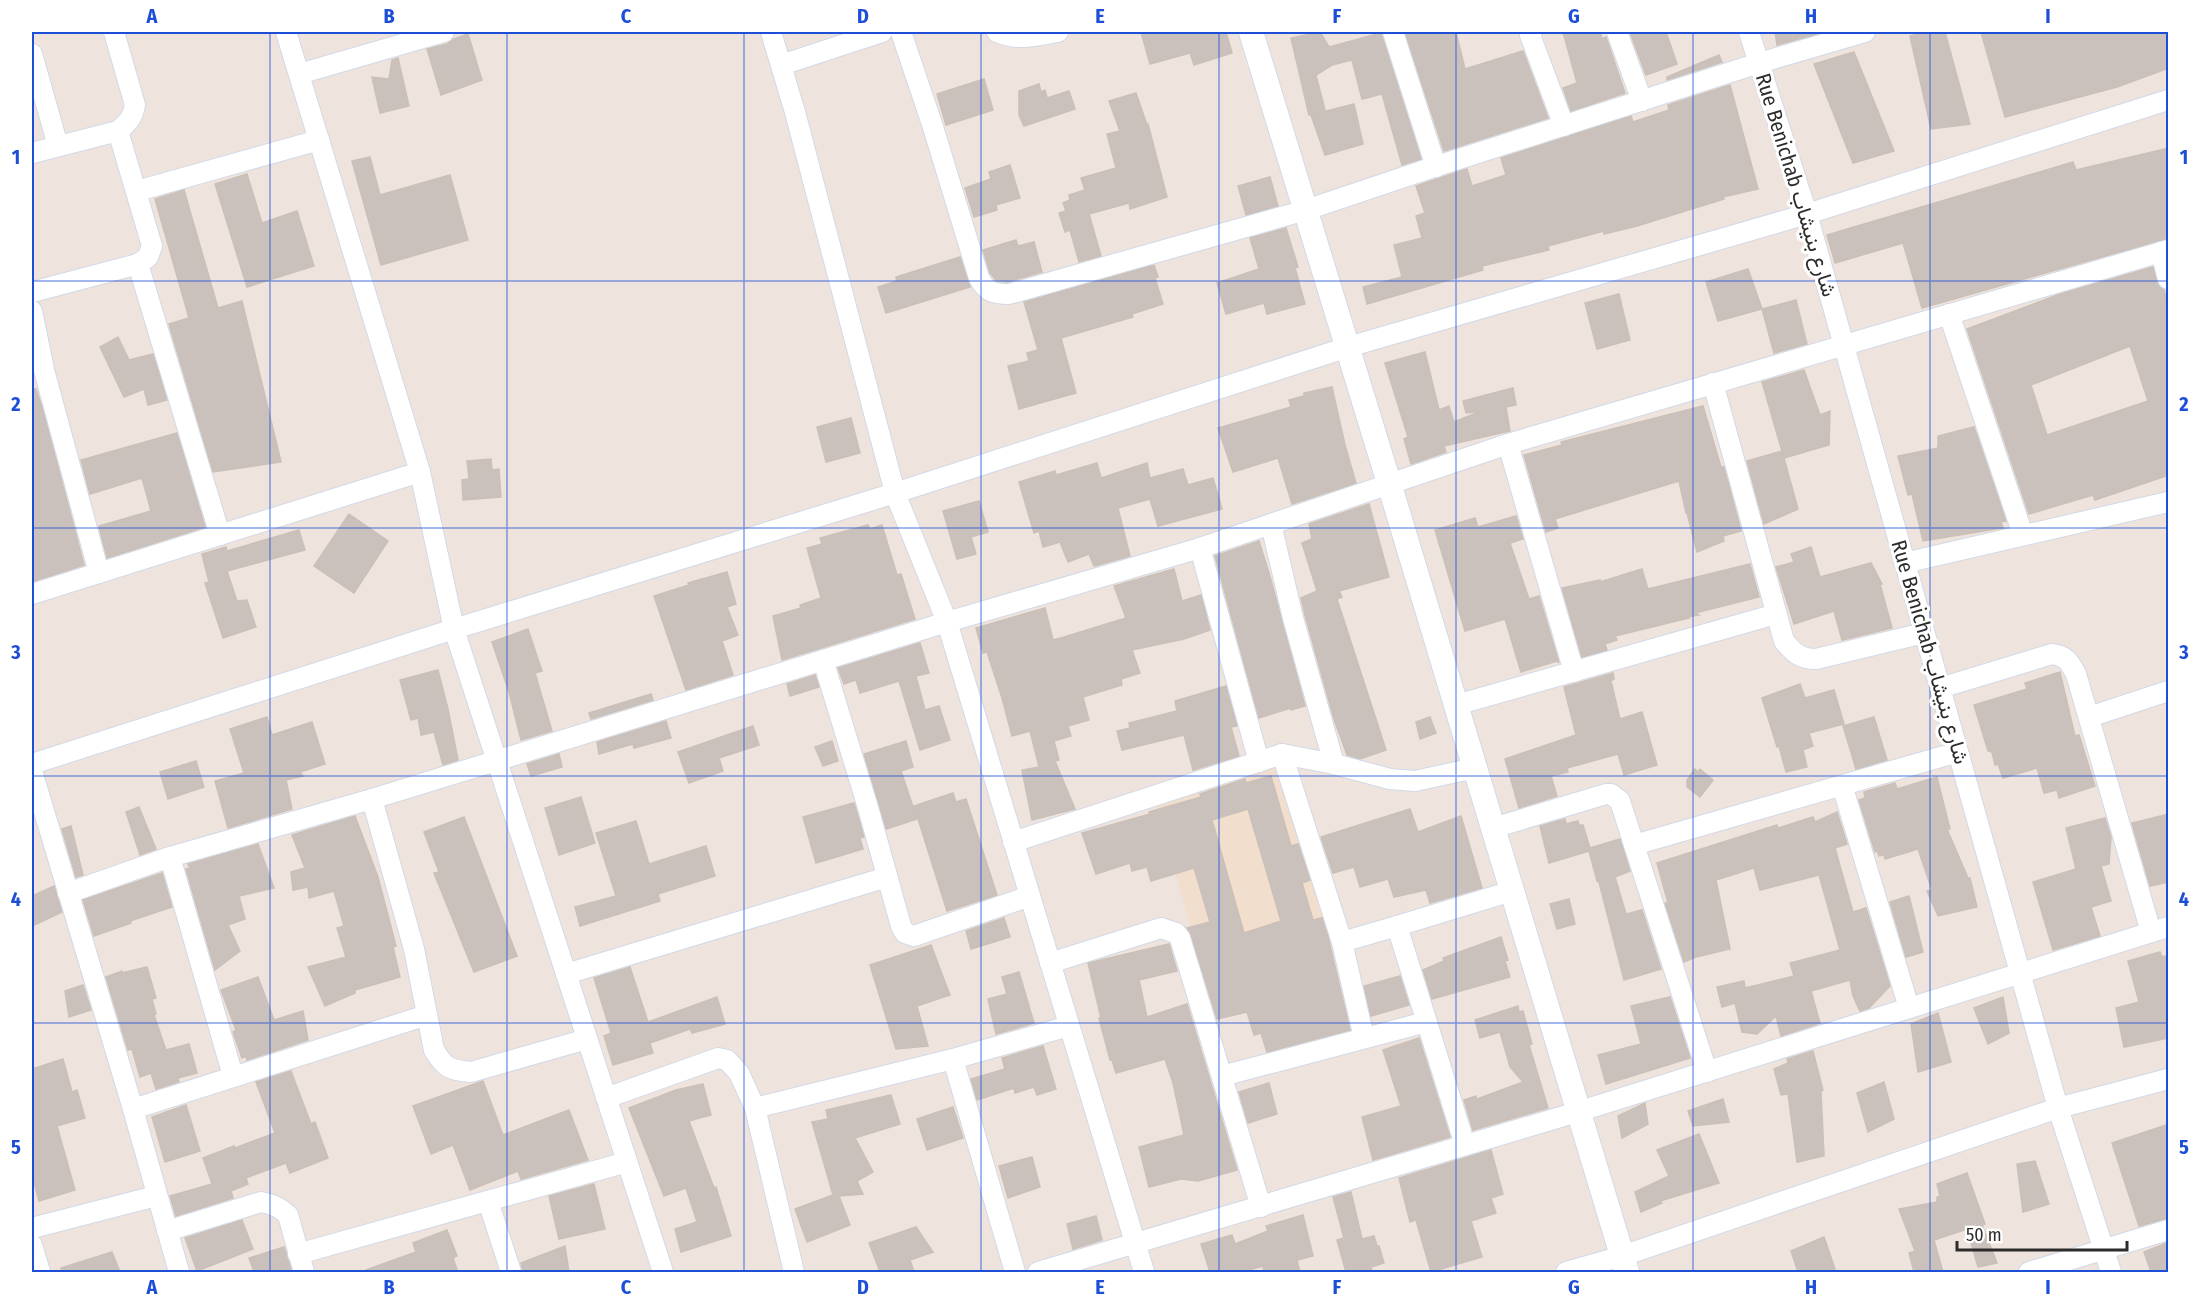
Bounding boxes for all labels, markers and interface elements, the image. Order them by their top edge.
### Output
text: A [146,4,159,28]
text: B [383,4,395,28]
text: C [621,4,632,28]
text: D [857,4,869,28]
text: E [1095,4,1105,28]
text: F [1333,4,1342,28]
text: G [1568,4,1580,28]
text: H [1805,4,1817,28]
text: I [2045,4,2051,28]
street label: Rue Benichab شارع بنيشاب [1749,70,1842,300]
text: 1 [12,145,20,169]
text: 1 [2180,145,2188,169]
text: 2 [10,392,21,416]
text: 2 [2178,392,2189,416]
street label: Rue Benichab شارع بنيشاب [1885,537,1974,767]
text: 3 [10,640,21,664]
text: 3 [2178,640,2189,664]
text: 4 [11,887,21,911]
text: 4 [2179,887,2189,911]
text: 5 [11,1135,21,1159]
text: 5 [2179,1135,2189,1159]
scale bar [1957,1214,2126,1252]
text: 50 m [1966,1224,2002,1246]
text: A [146,1275,159,1299]
text: B [383,1275,395,1299]
text: C [621,1275,632,1299]
text: D [857,1275,869,1299]
text: E [1095,1275,1105,1299]
text: F [1333,1275,1342,1299]
text: G [1568,1275,1580,1299]
text: H [1805,1275,1817,1299]
text: I [2045,1275,2051,1299]

